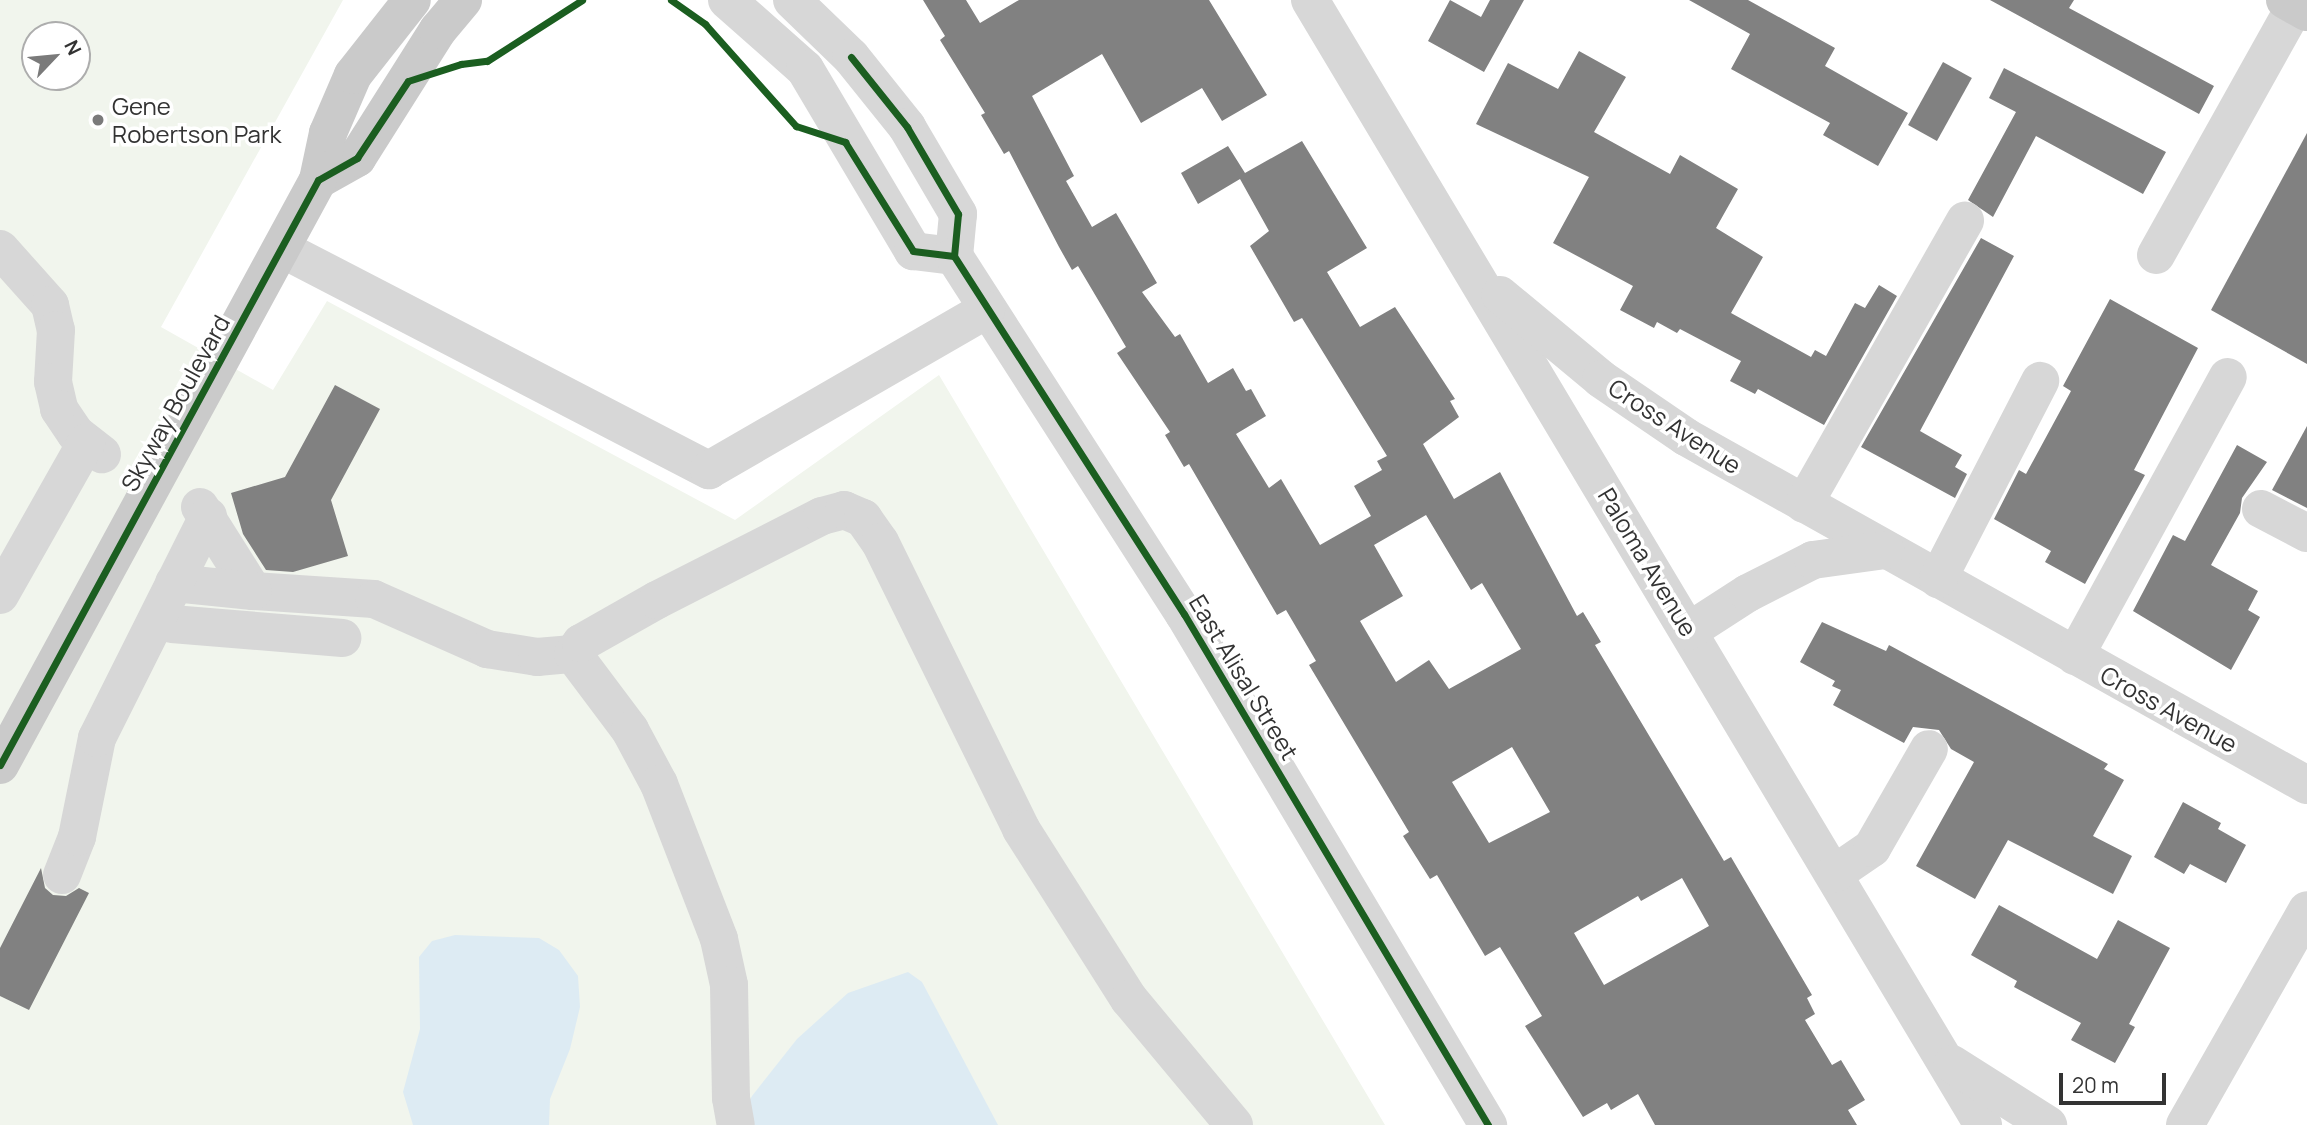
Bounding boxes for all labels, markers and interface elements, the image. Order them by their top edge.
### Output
north arrow [21,21,91,91]
text: N [58,36,88,60]
place label: Gene Robertson Park [112,92,282,148]
marker: Gene Robertson Park [90,112,106,128]
street label: Skyway Boulevard [115,310,235,496]
street label: Cross Avenue [1603,373,1747,479]
street label: Paloma Avenue [1592,483,1704,641]
street label: East Alisal Street [1183,589,1305,765]
street label: Cross Avenue [2096,660,2242,758]
scale bar [2062,1058,2169,1102]
text: 20 m [2072,1071,2119,1099]

